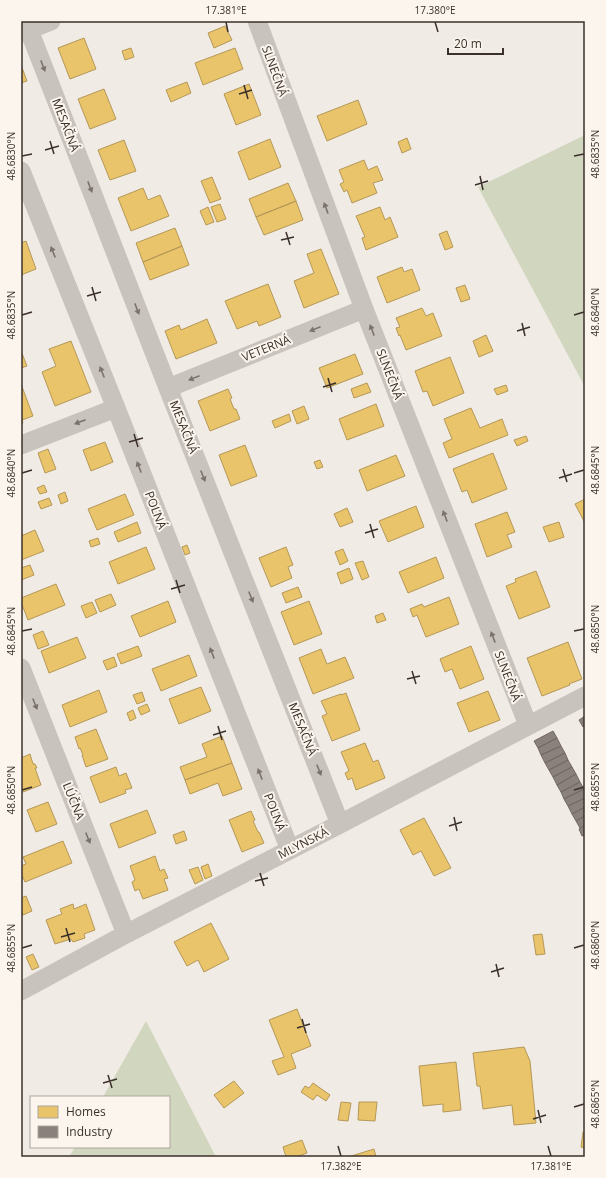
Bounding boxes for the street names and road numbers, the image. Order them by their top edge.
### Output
street label: SLNEČNÁ [258,43,292,99]
street label: MESAČNÁ [48,96,84,154]
street label: VETERNÁ [239,330,293,365]
street label: SLNEČNÁ [373,346,408,402]
street label: MESAČNÁ [166,398,202,456]
street label: POĽNÁ [141,489,171,532]
street label: SLNEČNÁ [491,648,526,704]
street label: MESAČNÁ [285,700,321,758]
street label: LÚČNA [59,780,89,823]
street label: POĽNÁ [260,791,290,834]
street label: MLYNSKÁ [275,823,331,863]

